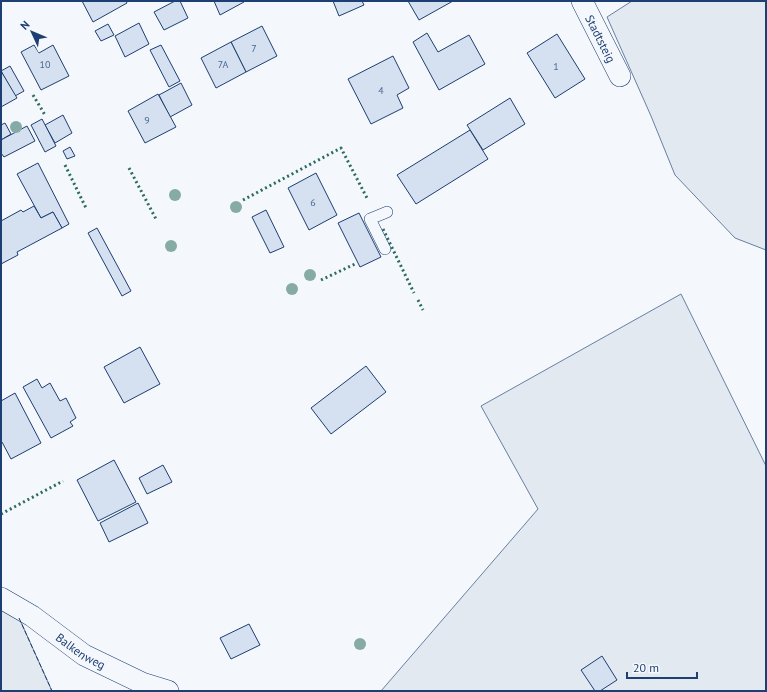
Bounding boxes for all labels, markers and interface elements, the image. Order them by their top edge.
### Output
north arrow [12,12,52,52]
street label: Stadtsteig [583,12,619,65]
text: N [17,18,32,33]
house number: 7 [251,42,257,55]
house number: 10 [40,58,51,71]
house number: 7A [218,58,229,71]
house number: 1 [553,60,559,73]
house number: 4 [378,84,384,97]
house number: 9 [144,114,150,127]
house number: 6 [310,196,316,209]
street label: Balkenweg [53,629,108,672]
scale bar [627,654,697,680]
text: 20 m [633,660,659,675]

